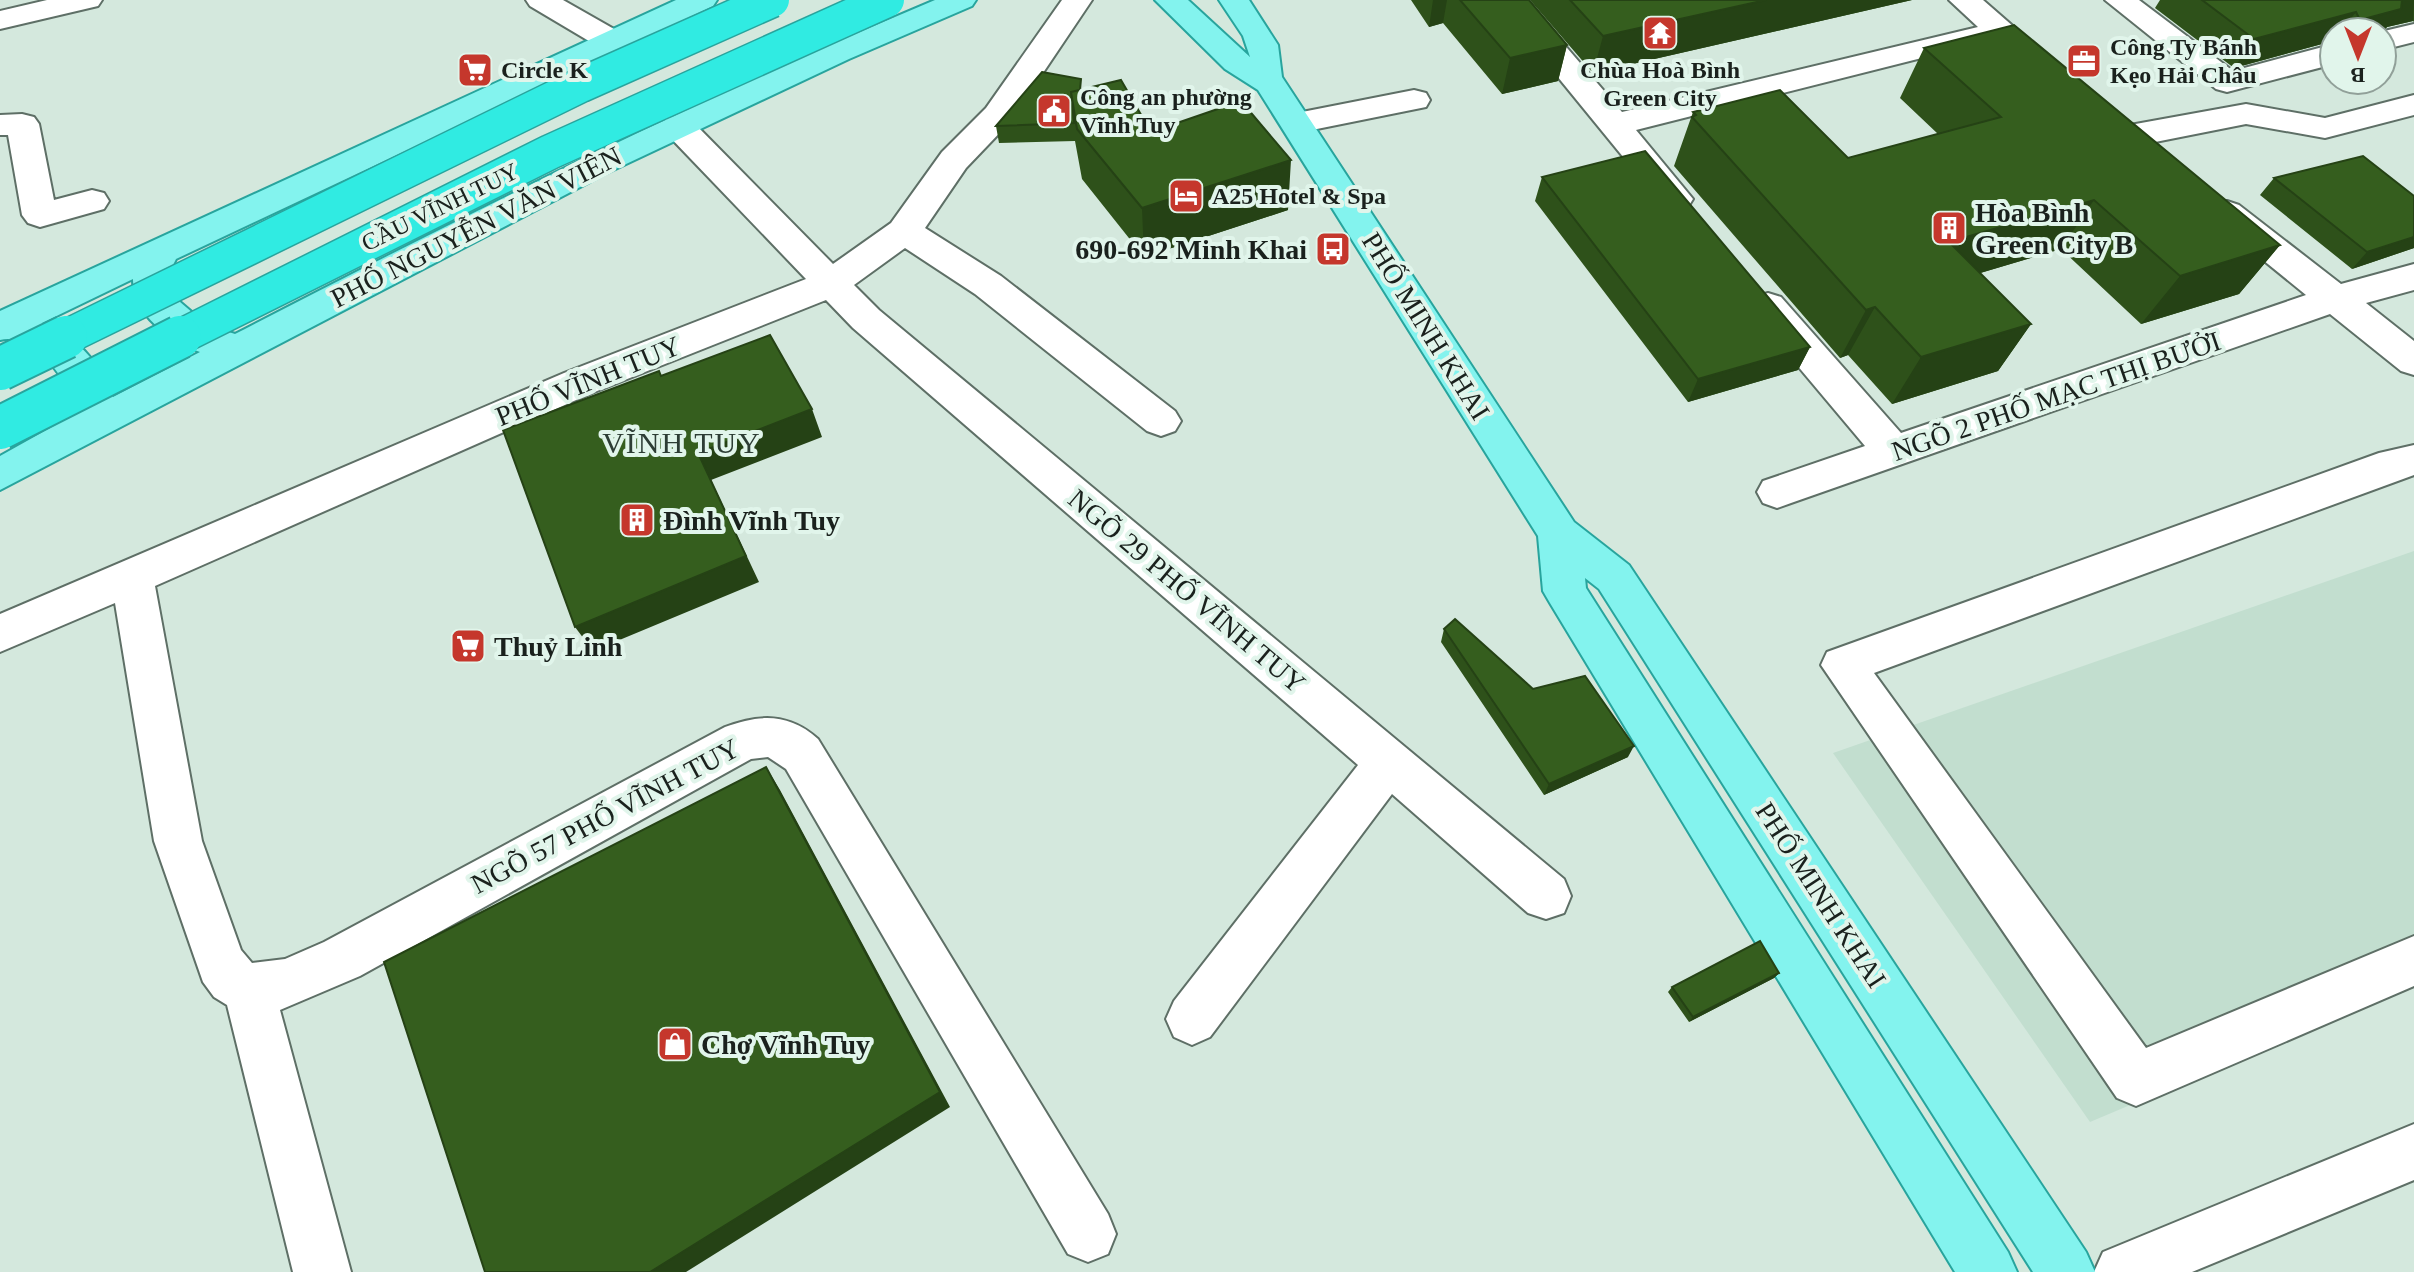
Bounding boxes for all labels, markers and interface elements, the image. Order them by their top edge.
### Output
temple icon: Chùa Hoà Bình Green City [1641,14,1679,52]
north arrow [2318,16,2398,96]
place label: Công Ty Bánh Kẹo Hải Châu [2110,34,2257,88]
office icon: Công Ty Bánh Kẹo Hải Châu [2065,42,2103,80]
supermarket icon: Circle K [456,51,494,89]
place label: Circle K [501,57,588,83]
place label: Chùa Hoà Bình Green City [1580,57,1740,111]
text: B [2350,63,2365,88]
place label: Công an phường Vĩnh Tuy [1080,84,1252,138]
public building icon: Công an phường Vĩnh Tuy [1035,92,1073,130]
street label: PHỐ NGUYỄN VĂN VIÊN [325,139,626,314]
street label: CẦU VĨNH TUY [357,158,523,256]
hotel icon: A25 Hotel & Spa [1167,177,1205,215]
place label: A25 Hotel & Spa [1212,183,1386,209]
place label: Hòa Bình Green City B [1975,197,2133,260]
building icon: Hòa Bình Green City B [1930,209,1968,247]
street label: PHỐ MINH KHAI [1356,227,1496,425]
bus stop icon: 690-692 Minh Khai [1314,230,1352,268]
place label: 690-692 Minh Khai [1075,234,1307,265]
street label: NGÕ 2 PHỐ MẠC THỊ BƯỞI [1888,325,2224,467]
street label: PHỐ VĨNH TUY [491,330,685,432]
district label: VĨNH TUY [602,426,762,459]
street label: NGÕ 29 PHỐ VĨNH TUY [1062,483,1312,699]
building icon: Đình Vĩnh Tuy [618,501,656,539]
place label: Đình Vĩnh Tuy [663,505,840,536]
supermarket icon: Thuỷ Linh [449,627,487,665]
place label: Thuỷ Linh [494,631,623,662]
street label: NGÕ 57 PHỐ VĨNH TUY [466,732,744,900]
street label: PHỐ MINH KHAI [1750,797,1892,993]
shop icon: Chợ Vĩnh Tuy [656,1025,694,1063]
place label: Chợ Vĩnh Tuy [701,1029,870,1060]

